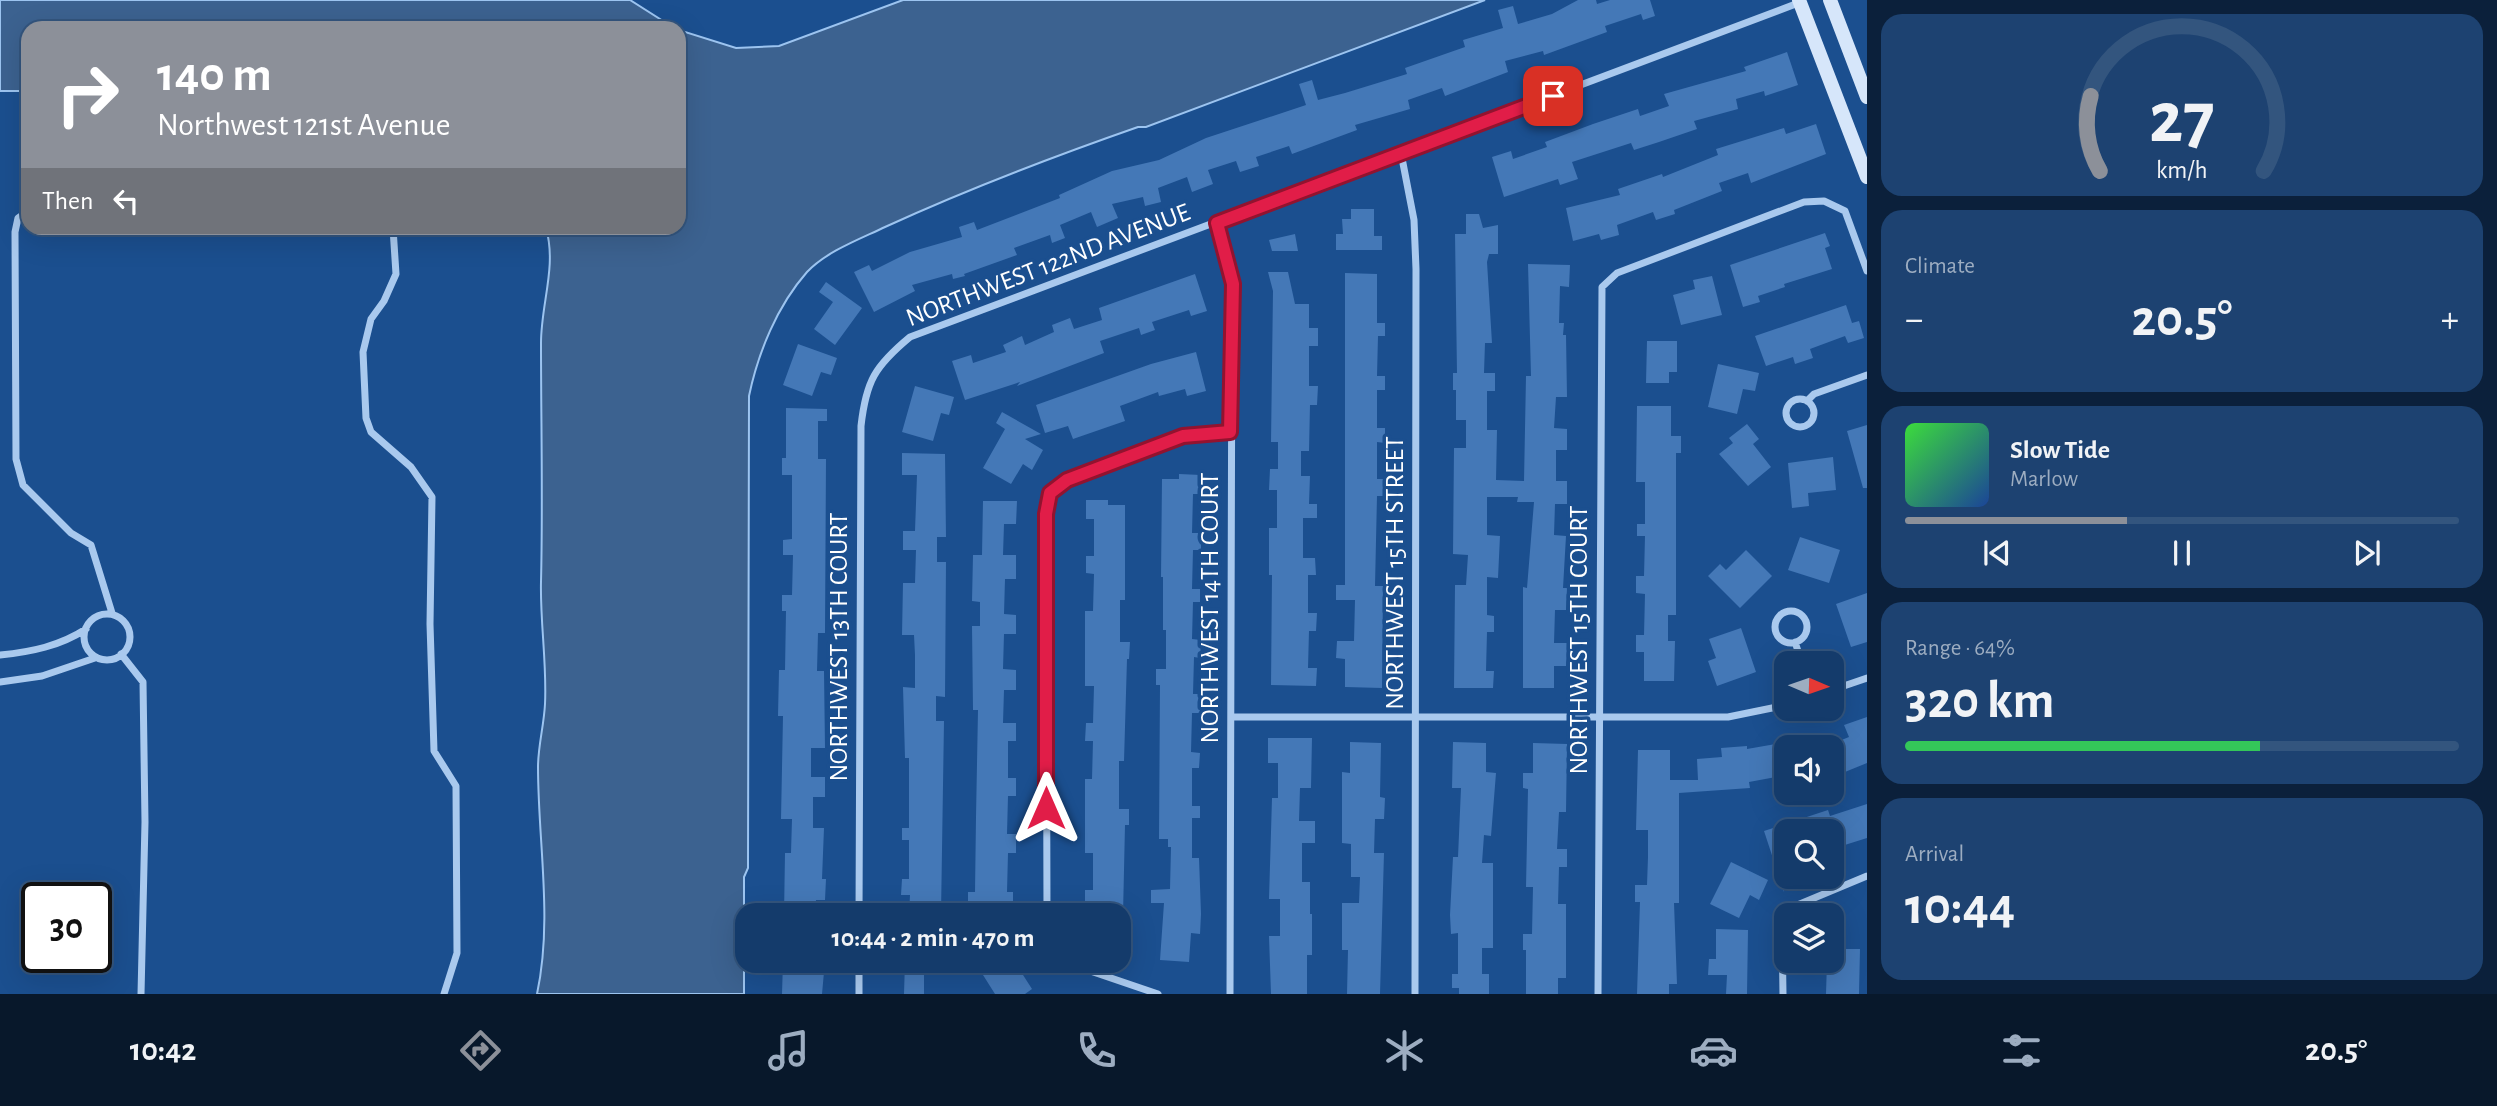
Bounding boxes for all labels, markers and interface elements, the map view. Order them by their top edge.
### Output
icon: right [42,49,133,140]
text: 140 m [157,51,272,100]
pin [1523,66,1583,126]
icon: arrive [1534,77,1572,115]
text: 27 [2149,83,2215,156]
text: Northwest 121st Avenue [157,109,451,141]
text: km/h [2156,158,2208,183]
icon: left [107,182,145,220]
text: Then [42,188,93,214]
street label: NORTHWEST 122ND AVENUE [903,199,1193,331]
text: Climate [1905,255,1975,278]
text: 20.5° [2131,293,2233,345]
text: − [1905,301,1923,339]
text: + [2441,301,2459,339]
street label: NORTHWEST 15TH STREET [1382,436,1408,710]
text: Slow Tide [2010,437,2110,463]
text: Marlow [2010,468,2078,491]
street label: NORTHWEST 14TH COURT [1197,472,1223,743]
street label: NORTHWEST 15TH COURT [1566,505,1592,775]
street label: NORTHWEST 13TH COURT [826,512,852,781]
icon: previous [1978,534,2016,572]
icon: pause [2163,534,2201,572]
icon: next [2348,534,2386,572]
text: Range · 64% [1905,637,2015,660]
north arrow [1774,651,1844,721]
map controls [1774,651,1844,973]
text: 320 km [1905,675,2055,727]
button: sound [1774,735,1844,805]
position arrow [1009,771,1083,845]
button: search [1774,819,1844,889]
text: Arrival [1905,843,1964,866]
text: 10:44 [1905,881,2015,933]
speed limit sign: 30 [21,882,112,973]
button: layers [1774,903,1844,973]
text: 10:44 · 2 min · 470 m [831,925,1035,951]
icon: directions [456,1026,505,1075]
icon: music [764,1026,813,1075]
icon: phone [1072,1026,1121,1075]
icon: climate [1380,1026,1429,1075]
icon: car [1689,1026,1738,1075]
icon: filters [1997,1026,2046,1075]
text: 10:42 [130,1034,196,1066]
text: 20.5° [2305,1034,2367,1066]

